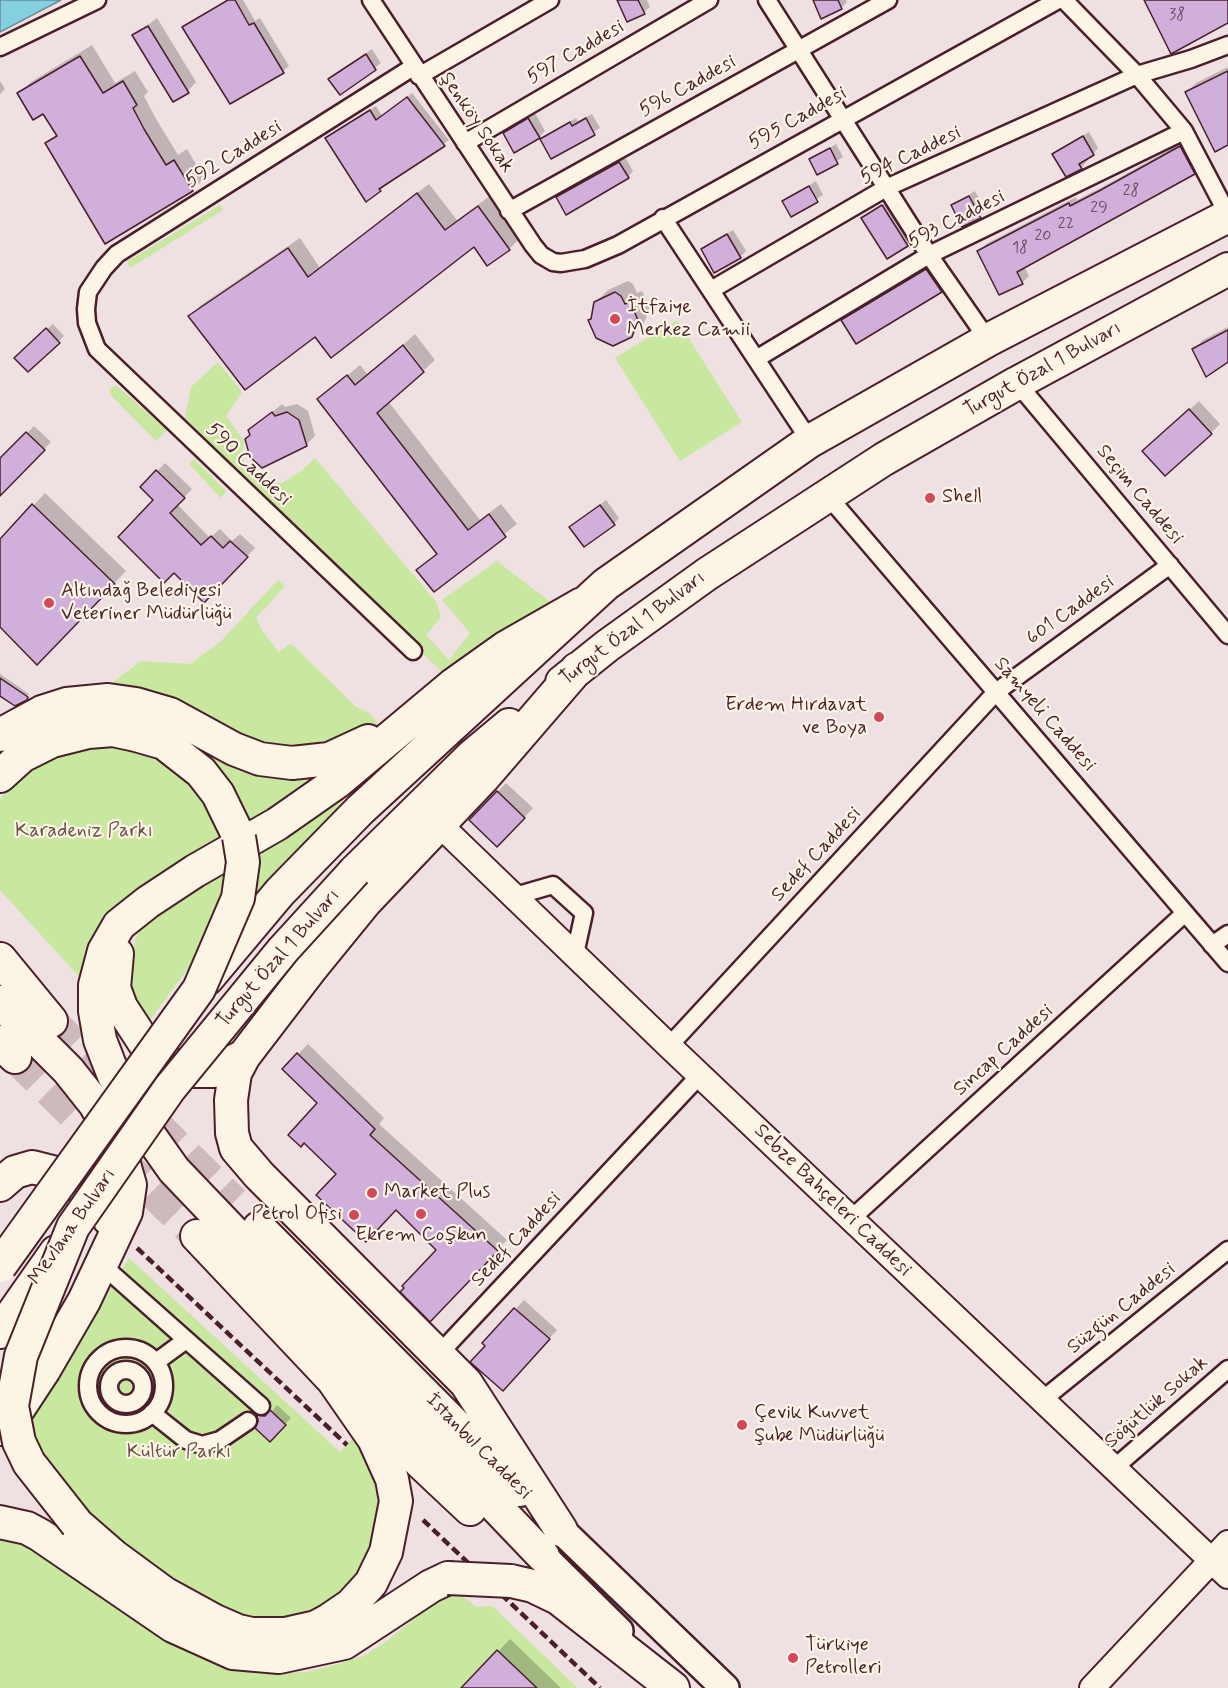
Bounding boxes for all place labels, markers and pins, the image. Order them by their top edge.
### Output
place label: İtfaiye Merkez Camii [627,296,750,343]
marker: İtfaiye Merkez Camii [608,312,622,326]
place label: Shell [942,486,982,510]
marker: Shell [923,491,937,505]
place label: Altındağ Belediyesi Veteriner Müdürlüğü [61,580,232,627]
marker: Altındağ Belediyesi Veteriner Müdürlüğü [42,596,56,610]
place label: Erdem Hırdavat ve Boya [725,694,867,741]
marker: Erdem Hırdavat ve Boya [872,710,886,724]
place label: Market Plus [384,1181,490,1205]
marker: Market Plus [365,1186,379,1200]
place label: Petrol Ofisi [251,1203,342,1227]
marker: Ekrem Coşkun [414,1207,428,1221]
marker: Petrol Ofisi [347,1208,361,1222]
place label: Ekrem Coşkun [355,1224,487,1248]
place label: Çevik Kuvvet Şube Müdürlüğü [754,1402,884,1449]
marker: Çevik Kuvvet Şube Müdürlüğü [735,1418,749,1432]
place label: Türkiye Petrolleri [805,1634,882,1681]
marker: Türkiye Petrolleri [786,1651,800,1665]

